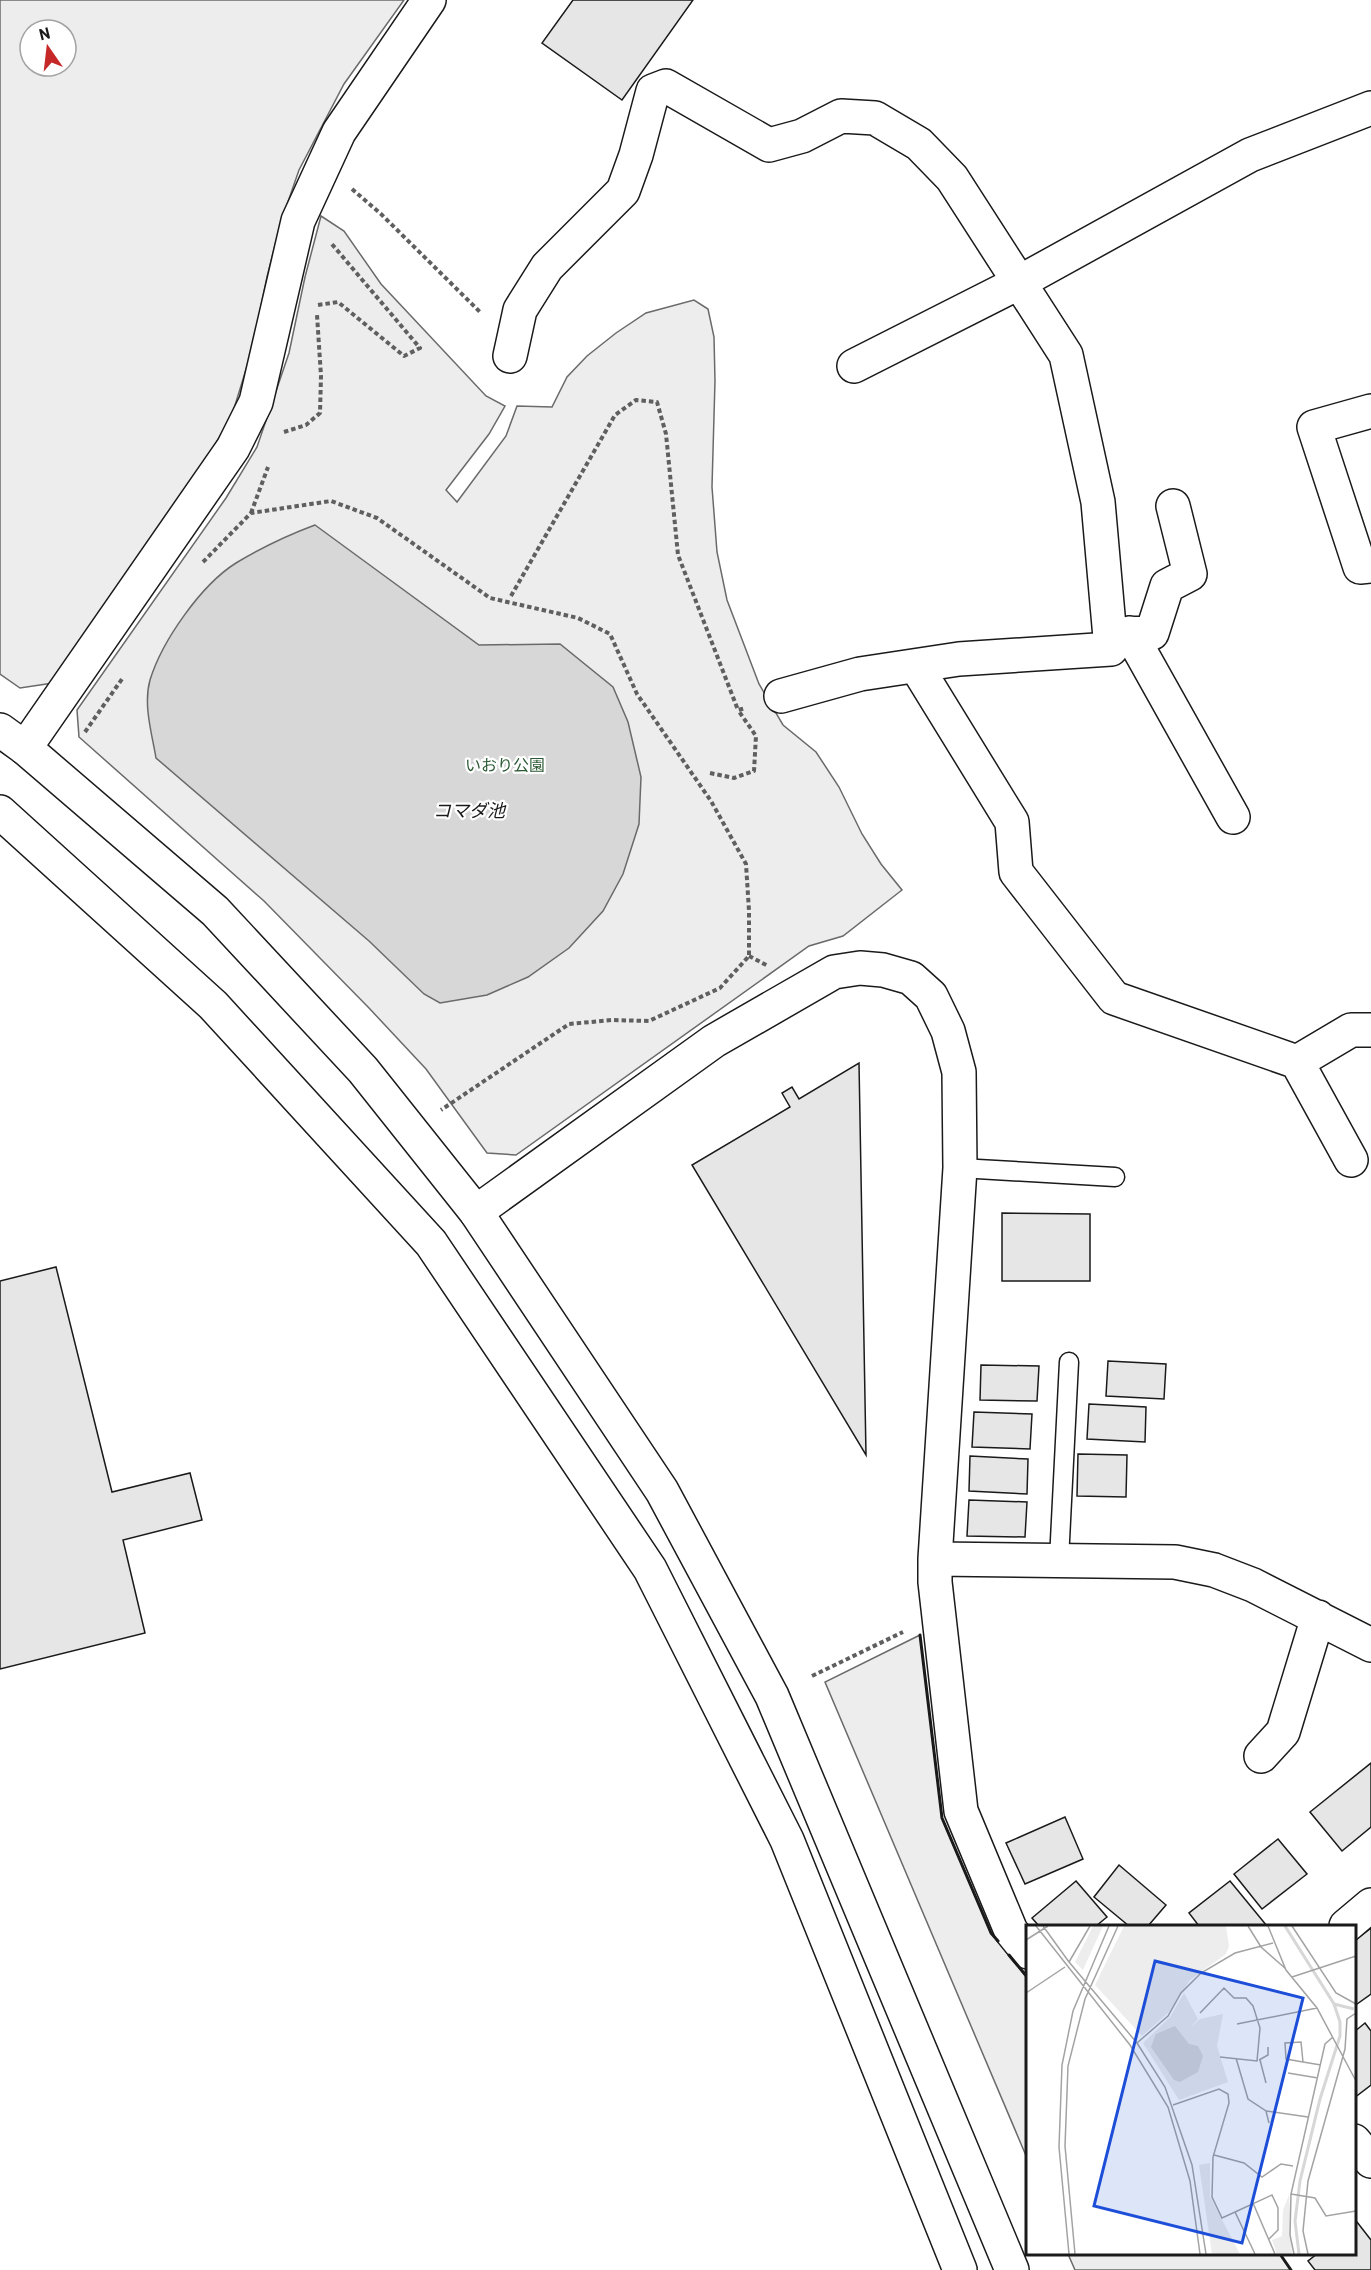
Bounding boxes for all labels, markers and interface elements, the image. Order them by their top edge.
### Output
north arrow [18,18,78,78]
text: N [37,22,52,43]
park label: いおり公園 [465,755,545,774]
water label: コマダ池 [433,799,507,821]
inset map [1026,1925,1356,2255]

